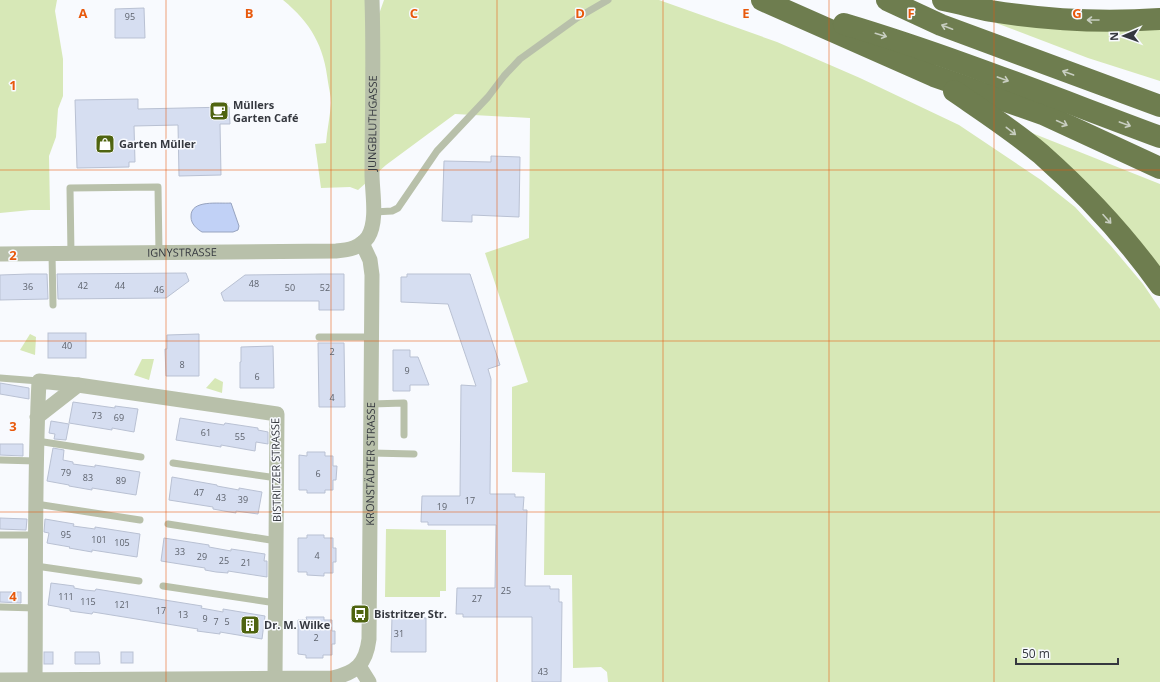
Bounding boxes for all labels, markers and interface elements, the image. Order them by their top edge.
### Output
text: A [79,4,88,22]
text: B [245,4,254,22]
text: C [410,4,418,22]
text: D [575,4,585,22]
text: E [742,4,750,22]
text: F [907,4,915,22]
text: G [1072,4,1082,22]
house number: 95 [125,10,135,23]
one-way arrow [1087,16,1100,24]
north arrow [1104,16,1144,56]
one-way arrow [941,23,953,31]
one-way arrow [874,32,887,39]
text: N [1106,32,1121,41]
one-way arrow [1062,69,1075,76]
street label: JUNGBLUTHGASSE [364,75,380,172]
one-way arrow [997,75,1009,83]
text: 1 [9,76,17,94]
place label: Müllers Garten Café [233,97,299,125]
cafe icon: Müllers Garten Café [208,100,230,122]
one-way arrow [1056,120,1068,127]
one-way arrow [1118,121,1131,128]
one-way arrow [1006,127,1017,135]
shop icon: Garten Müller [94,133,116,155]
place label: Garten Müller [119,136,196,151]
one-way arrow [1102,214,1112,224]
street label: IGNYSTRASSE [147,244,217,260]
text: 2 [9,246,17,264]
house number: 48 [249,277,259,290]
house number: 42 [78,279,88,292]
house number: 44 [115,279,125,292]
house number: 36 [23,280,33,293]
house number: 50 [285,281,295,294]
house number: 52 [320,281,330,294]
house number: 46 [154,283,164,296]
house number: 40 [62,339,72,352]
house number: 2 [329,345,335,358]
house number: 8 [179,358,185,371]
house number: 9 [404,364,410,377]
house number: 6 [254,370,260,383]
house number: 4 [329,391,335,404]
street label: KRONSTÄDTER STRASSE [362,402,378,526]
house number: 73 [92,409,102,422]
house number: 69 [114,411,124,424]
text: 3 [9,417,17,435]
street label: BISTRITZER STRASSE [267,418,284,522]
house number: 61 [201,426,211,439]
house number: 55 [235,430,245,443]
house number: 79 [61,466,71,479]
house number: 6 [315,467,321,480]
house number: 83 [83,471,93,484]
house number: 89 [116,474,126,487]
house number: 47 [194,486,204,499]
house number: 43 [216,491,226,504]
house number: 39 [238,493,248,506]
house number: 17 [465,494,475,507]
house number: 19 [437,500,447,513]
house number: 95 [61,528,71,541]
house number: 101 [91,533,107,546]
house number: 105 [114,536,130,549]
house number: 33 [175,545,185,558]
house number: 4 [314,549,320,562]
house number: 29 [197,550,207,563]
house number: 25 [219,554,229,567]
house number: 21 [241,556,251,569]
house number: 25 [501,584,511,597]
text: 4 [9,587,17,605]
house number: 111 [58,590,74,603]
house number: 27 [472,592,482,605]
house number: 115 [80,595,96,608]
house number: 121 [114,598,130,611]
bus stop icon: Bistritzer Str. [349,603,371,625]
house number: 17 [156,604,166,617]
place label: Bistritzer Str. [374,606,447,621]
house number: 13 [178,608,188,621]
house number: 9 [202,612,208,625]
building icon: Dr. M. Wilke [239,614,261,636]
house number: 7 [213,615,219,628]
house number: 5 [224,615,230,628]
place label: Dr. M. Wilke [264,617,331,632]
house number: 31 [394,627,404,640]
house number: 2 [313,631,319,644]
scale bar [1016,640,1118,666]
text: 50 m [1022,645,1050,662]
house number: 43 [538,665,548,678]

